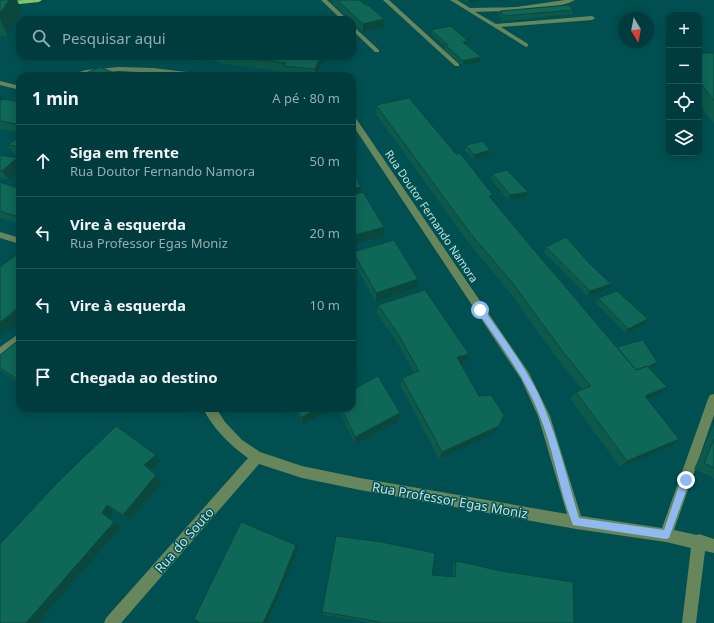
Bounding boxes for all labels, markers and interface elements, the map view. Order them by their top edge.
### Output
north arrow [618,12,654,48]
map controls [666,12,702,156]
button: + [666,12,702,48]
search box [16,16,356,60]
icon: search [30,27,52,49]
text: Pesquisar aqui [62,28,166,48]
button: − [666,48,702,84]
button: locate [666,84,702,120]
text: 1 min [32,87,79,110]
text: A pé · 80 m [272,89,340,107]
button: layers [666,120,702,156]
text: Siga em frente [70,142,179,162]
street label: Rua Doutor Fernando Namora [382,147,482,285]
icon: ahead [32,150,54,172]
text: 50 m [310,152,340,170]
text: Rua Doutor Fernando Namora [70,162,255,180]
text: Vire à esquerda [70,214,186,234]
icon: left [32,222,54,244]
text: 20 m [310,224,340,242]
text: Rua Professor Egas Moniz [70,234,228,252]
icon: left [32,294,54,316]
text: Vire à esquerda [70,295,186,315]
text: 10 m [310,296,340,314]
route start [471,301,489,319]
icon: arrive [32,366,54,388]
text: Chegada ao destino [70,367,218,387]
route end [677,471,695,489]
street label: Rua Professor Egas Moniz [371,477,529,523]
street label: Rua do Souto [150,503,218,577]

